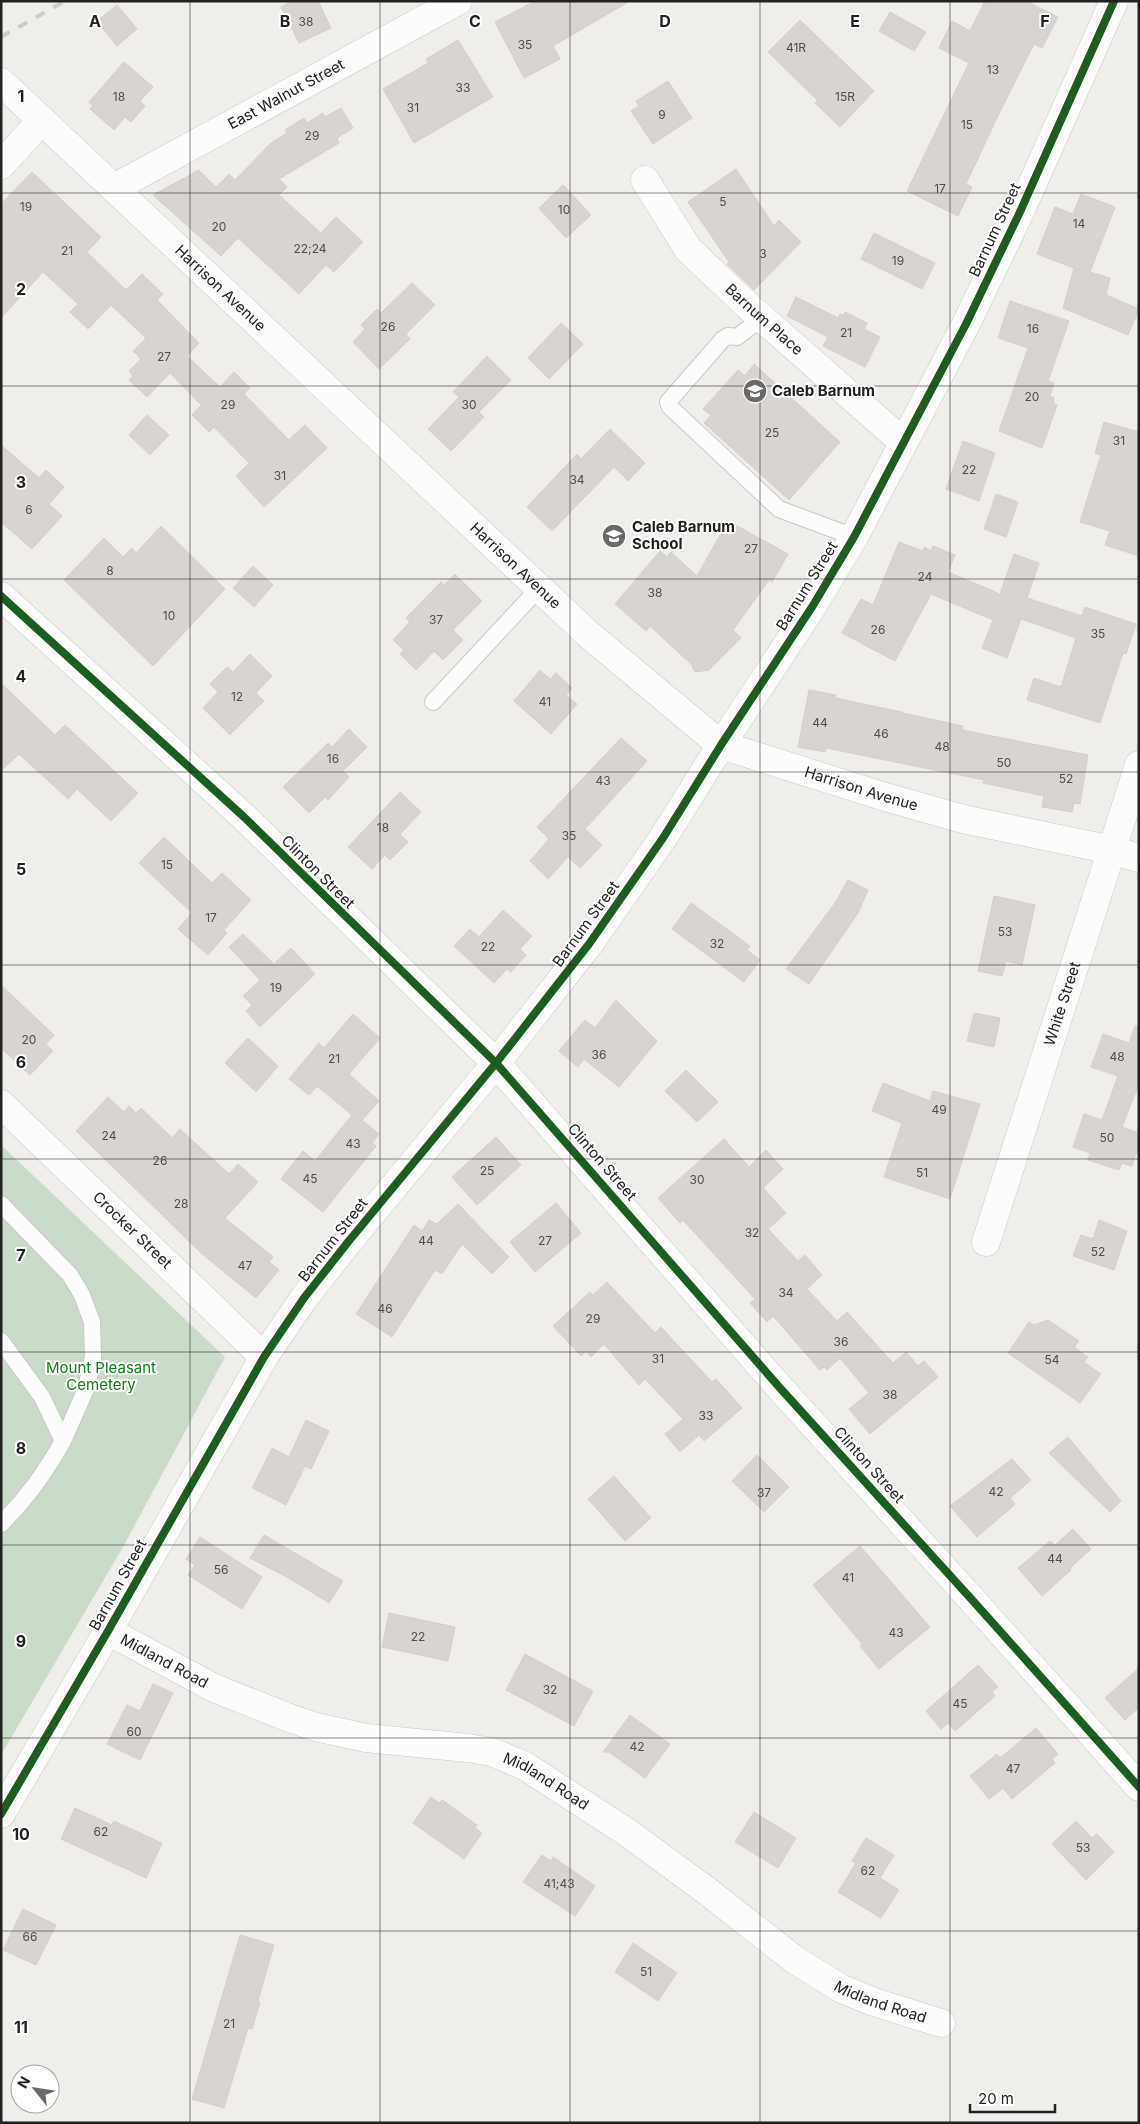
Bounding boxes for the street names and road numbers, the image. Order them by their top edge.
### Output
street label: East Walnut Street [224,55,348,133]
street label: Barnum Street [964,180,1025,280]
street label: Harrison Avenue [171,241,270,335]
street label: Barnum Place [721,279,807,359]
street label: Harrison Avenue [466,518,565,613]
street label: Barnum Street [772,538,842,634]
street label: Harrison Avenue [802,762,920,815]
street label: Clinton Street [278,831,359,912]
street label: Barnum Street [548,877,623,970]
street label: White Street [1039,959,1084,1048]
street label: Clinton Street [564,1119,641,1204]
street label: Crocker Street [89,1187,176,1272]
street label: Barnum Street [294,1194,371,1286]
street label: Clinton Street [830,1423,909,1507]
street label: Barnum Street [85,1536,151,1634]
street label: Midland Road [117,1630,212,1692]
street label: Midland Road [500,1748,593,1814]
street label: Midland Road [831,1976,929,2027]

